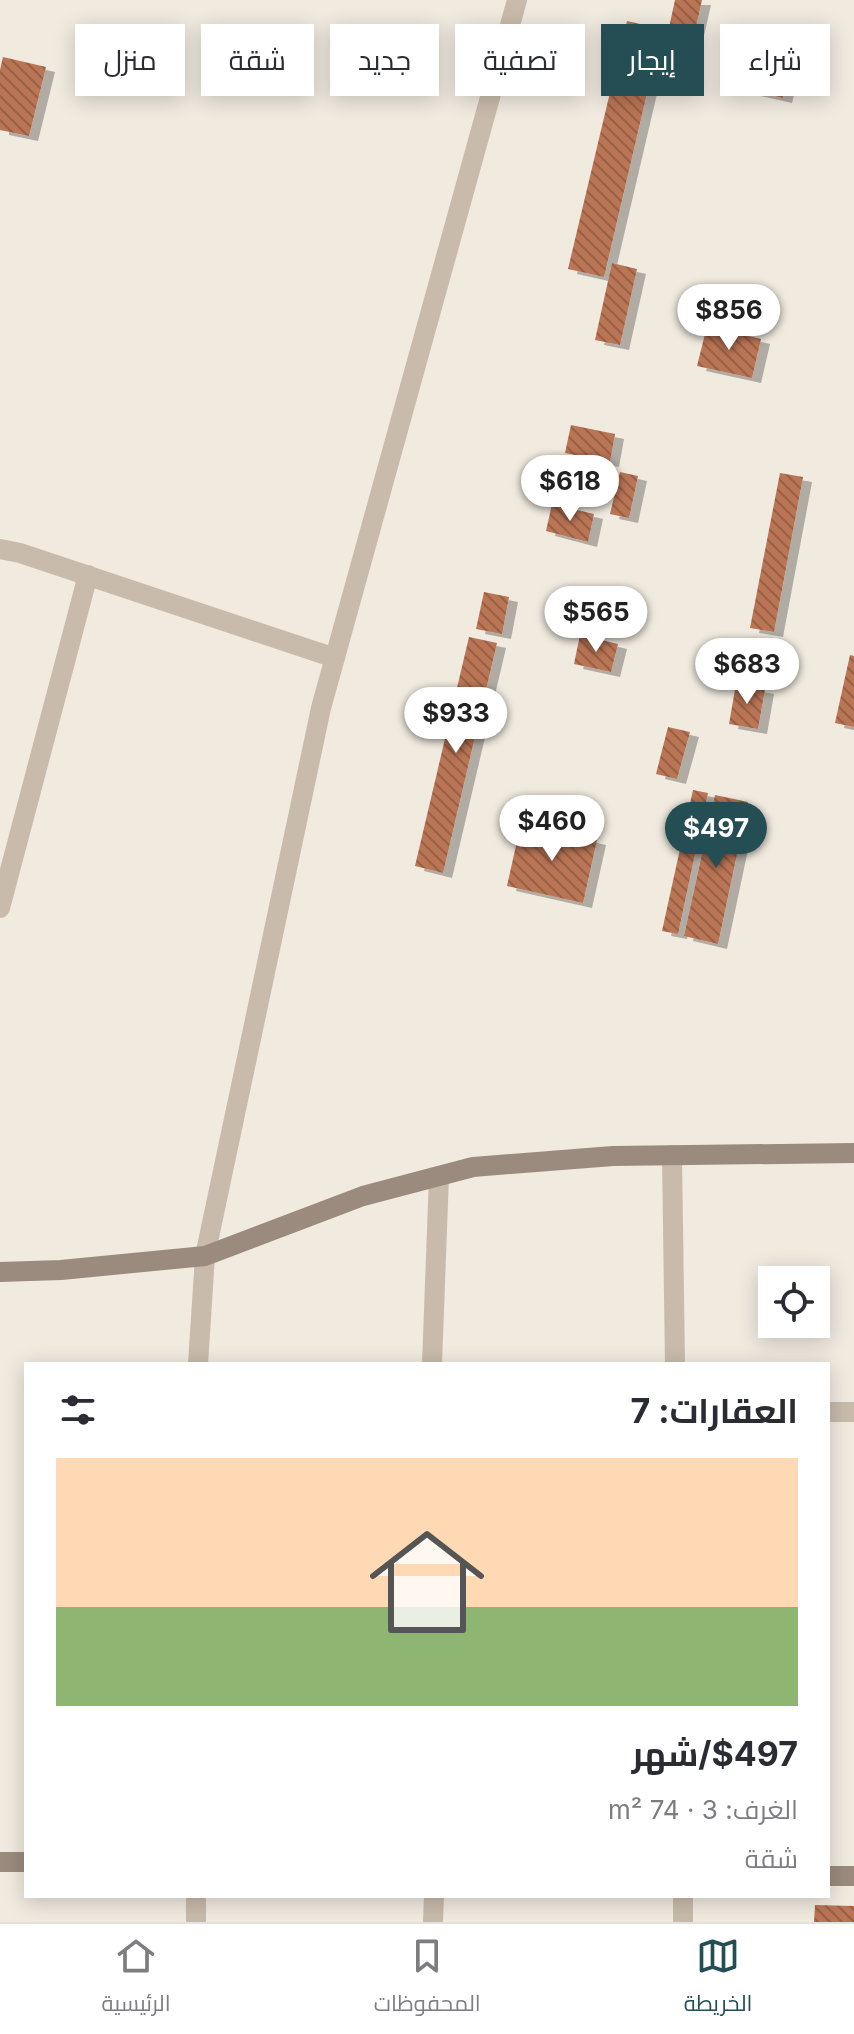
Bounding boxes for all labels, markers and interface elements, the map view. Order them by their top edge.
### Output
chip: منزل [75,24,185,96]
chip: شقة [201,24,314,96]
chip: جديد [330,24,439,96]
chip: تصفية [455,24,585,96]
chip: إيجار [601,24,704,96]
chip: شراء [720,24,830,96]
pin: $856 [682,284,776,352]
text: $856 [695,294,763,325]
pin: $618 [523,455,617,523]
text: $618 [539,465,601,496]
pin: $565 [549,586,643,654]
text: $565 [562,596,630,627]
pin: $683 [700,638,794,706]
text: $683 [713,648,781,679]
pin: $933 [409,687,503,755]
text: $933 [422,697,490,728]
pin: $460 [505,795,599,863]
pin: $497 [669,802,763,870]
text: $460 [517,805,587,836]
text: $497 [683,812,749,843]
map controls [758,1266,830,1338]
button: locate [758,1266,830,1338]
icon: filters [56,1388,100,1432]
text: العقارات: 7 [630,1390,798,1431]
icon: home [355,1510,499,1654]
text: $497/شهر [632,1733,798,1774]
text: الغرف: 3 · 74 m² [608,1794,798,1825]
text: شقة [745,1843,798,1874]
tab: الرئيسية [102,1934,171,2024]
tab: المحفوظات [374,1934,481,2024]
tab: الخريطة [684,1934,752,2024]

